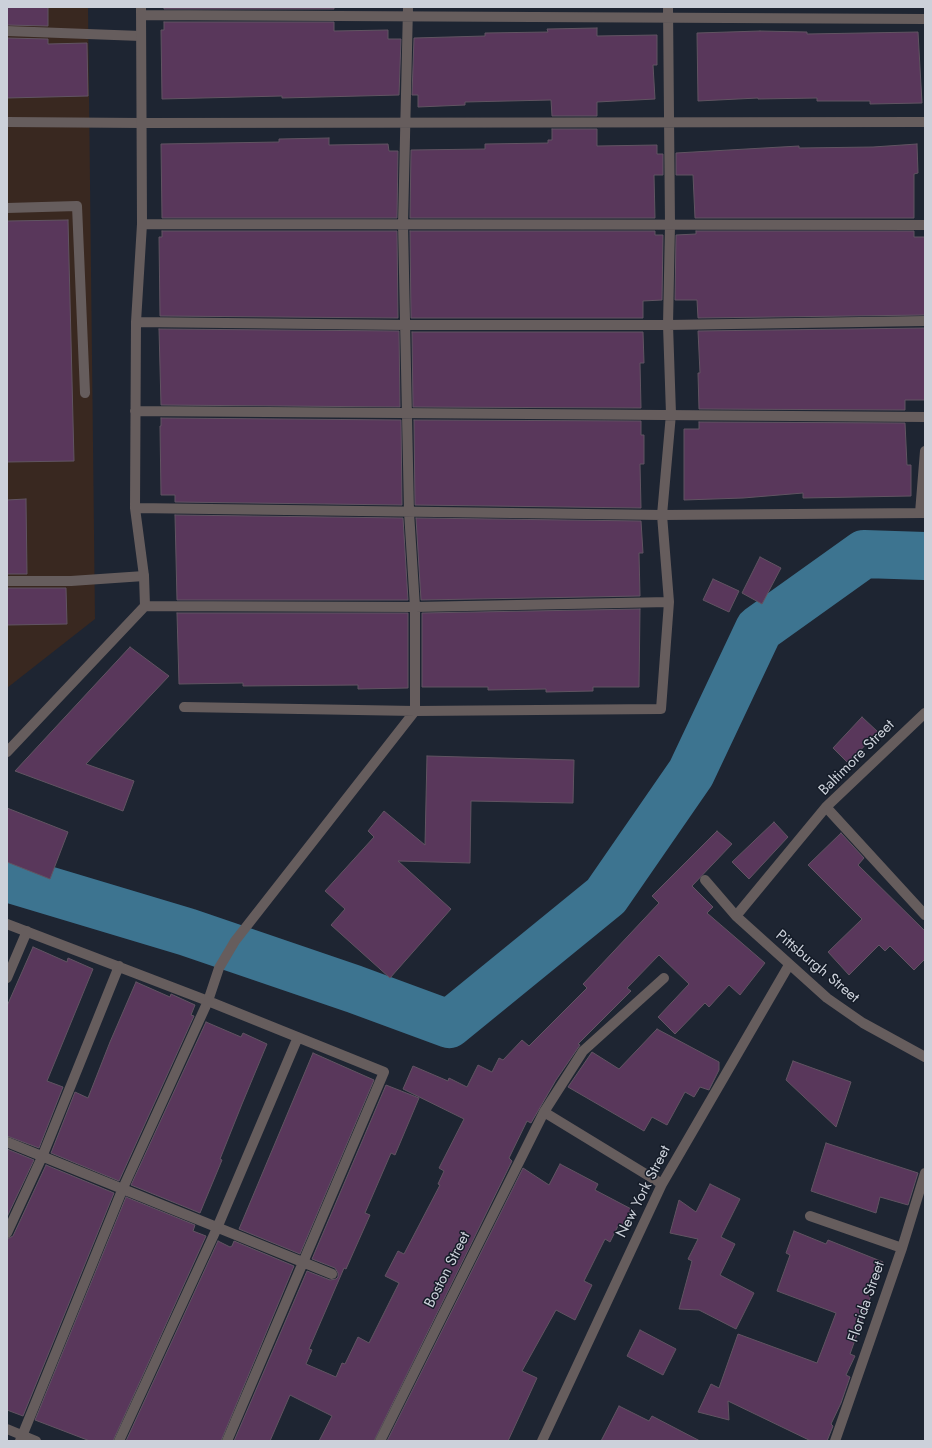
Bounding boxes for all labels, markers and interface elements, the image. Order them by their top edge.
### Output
street label: Baltimore Street [816,717,898,799]
street label: Pittsburgh Street [772,927,862,1007]
street label: New York Street [613,1143,675,1241]
street label: Boston Street [421,1229,475,1311]
street label: Florida Street [845,1259,889,1345]

